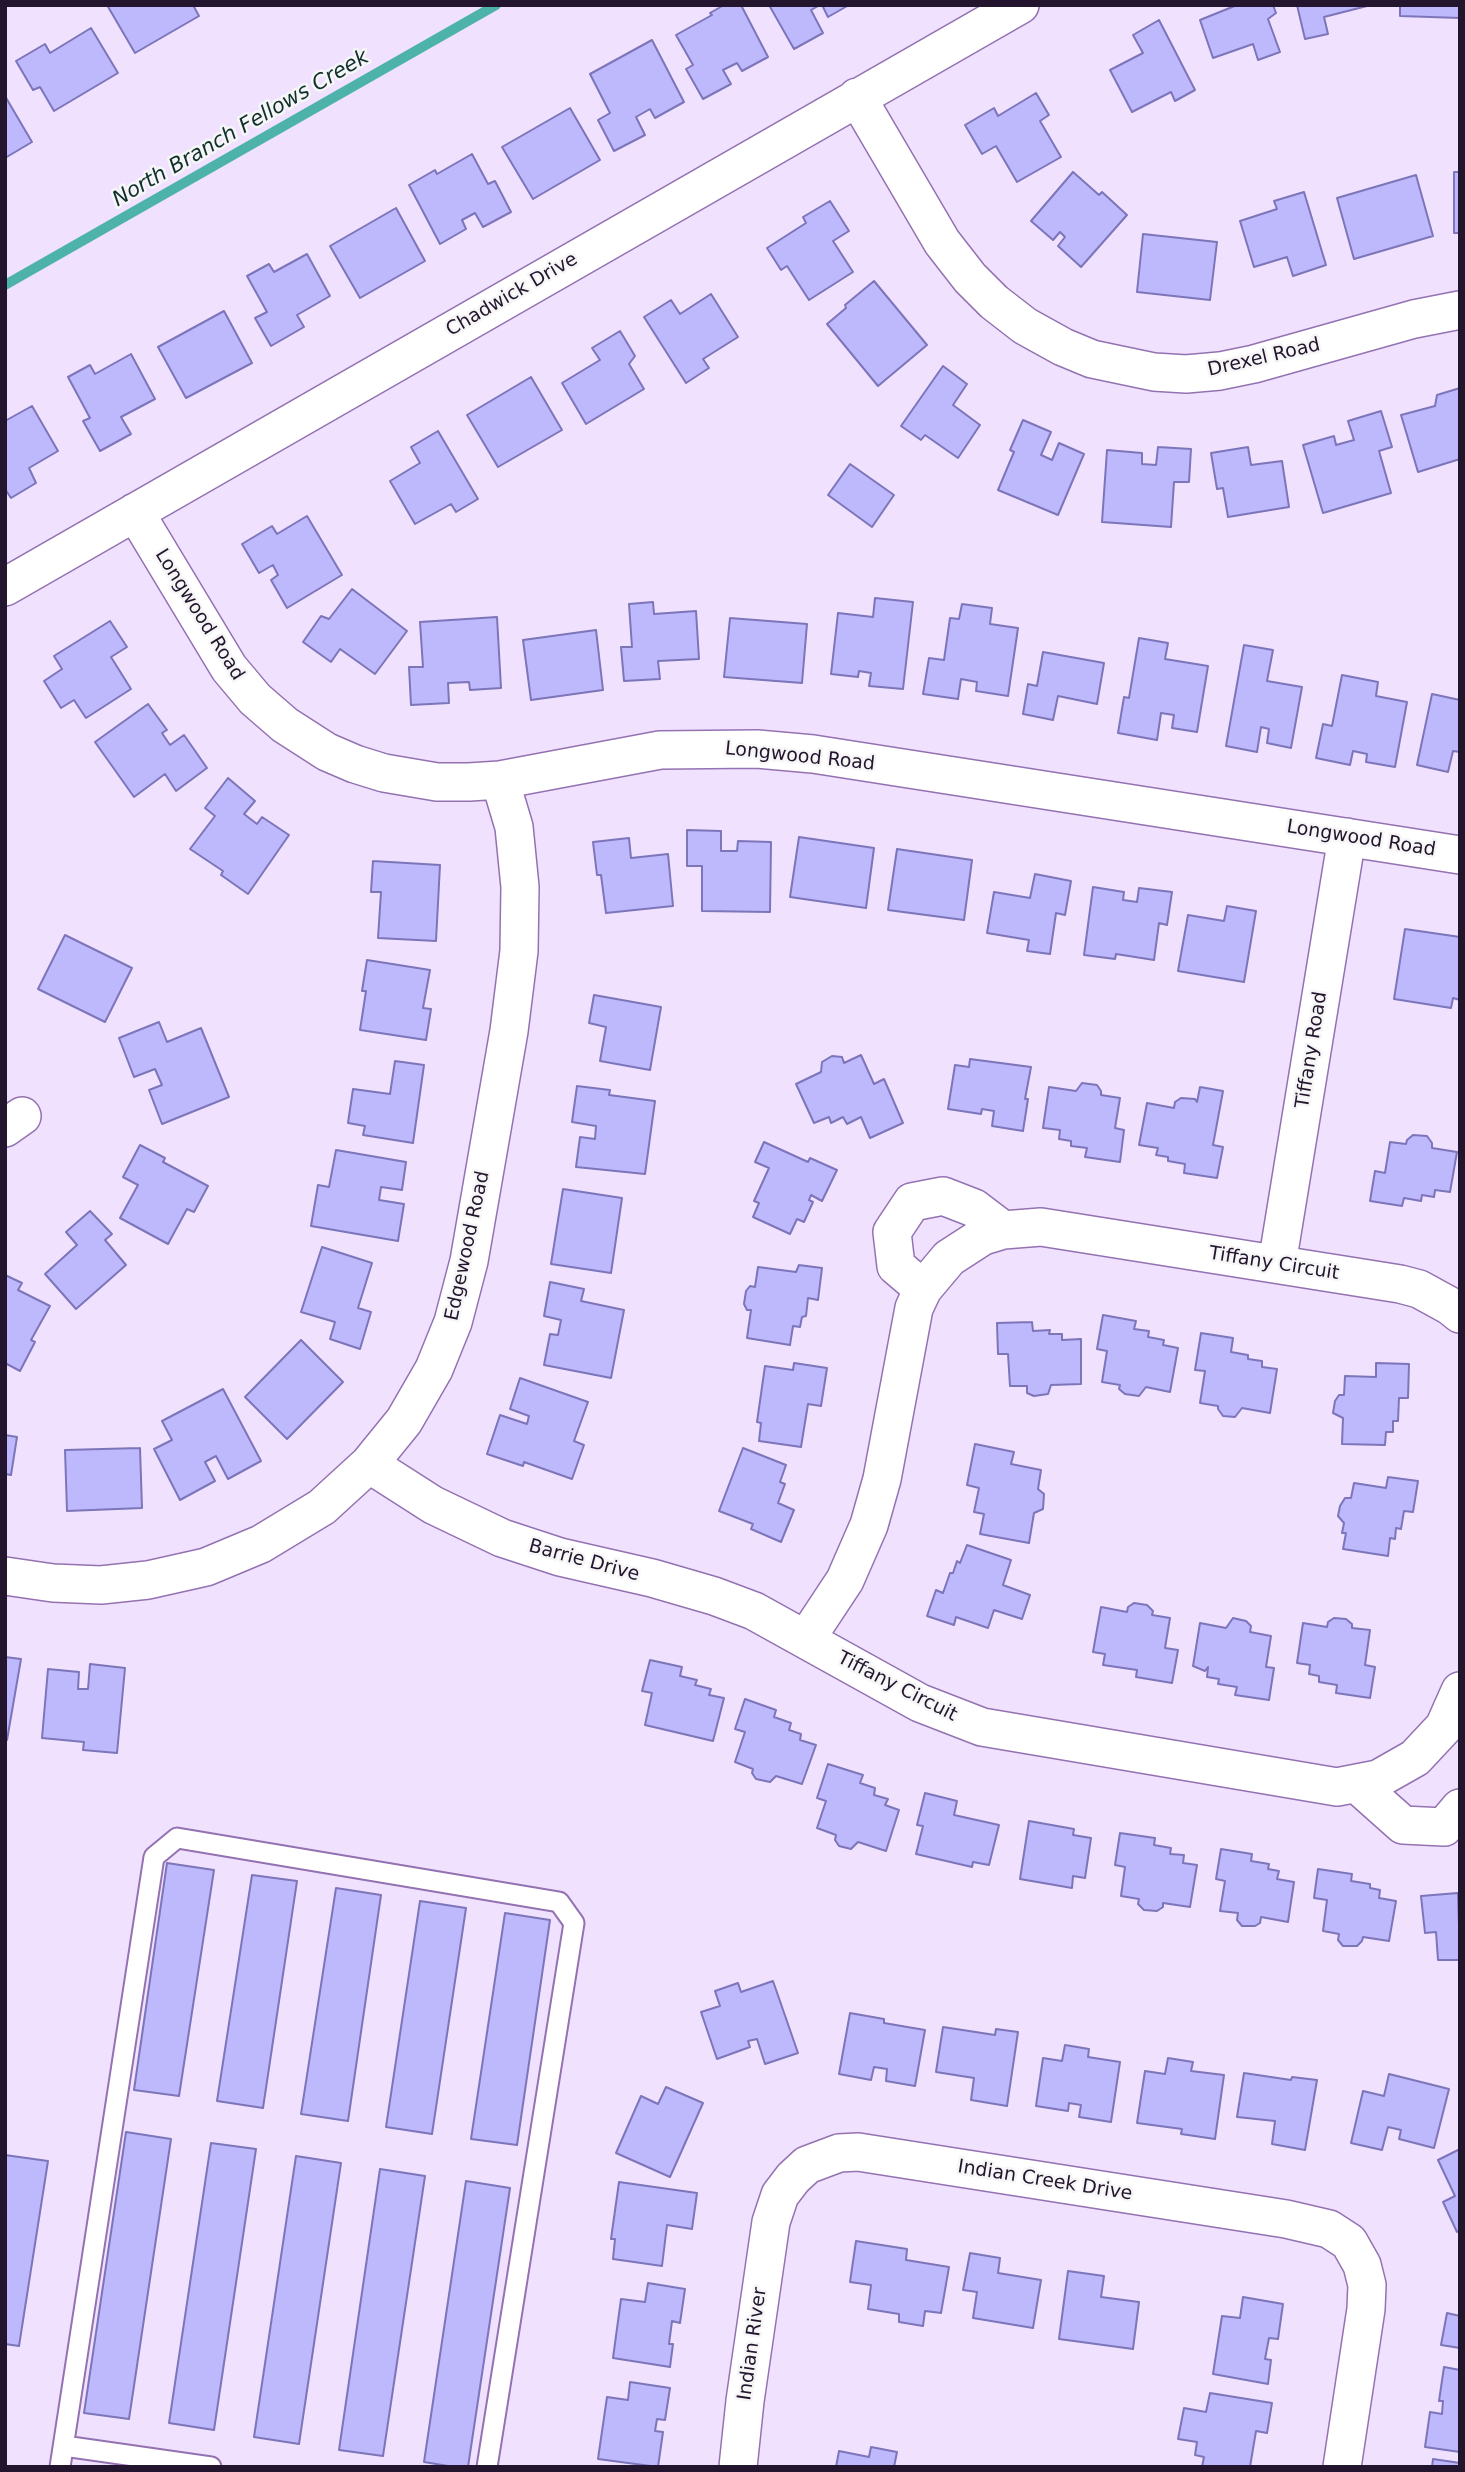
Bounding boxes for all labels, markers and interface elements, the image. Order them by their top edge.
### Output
water label: North Branch Fellows Creek [108,45,374,213]
street label: Chadwick Drive [442,248,582,342]
street label: Drexel Road [1206,334,1322,382]
street label: Longwood Road [149,545,249,685]
street label: Longwood Road [724,738,876,776]
street label: Longwood Road [1285,816,1437,862]
street label: Tiffany Road [1292,990,1332,1110]
street label: Edgewood Road [441,1169,495,1323]
street label: Tiffany Circuit [1207,1242,1341,1286]
street label: Barrie Drive [526,1535,642,1587]
street label: Tiffany Circuit [833,1647,961,1727]
street label: Indian Creek Drive [956,2156,1134,2206]
street label: Indian River [734,2286,772,2402]

